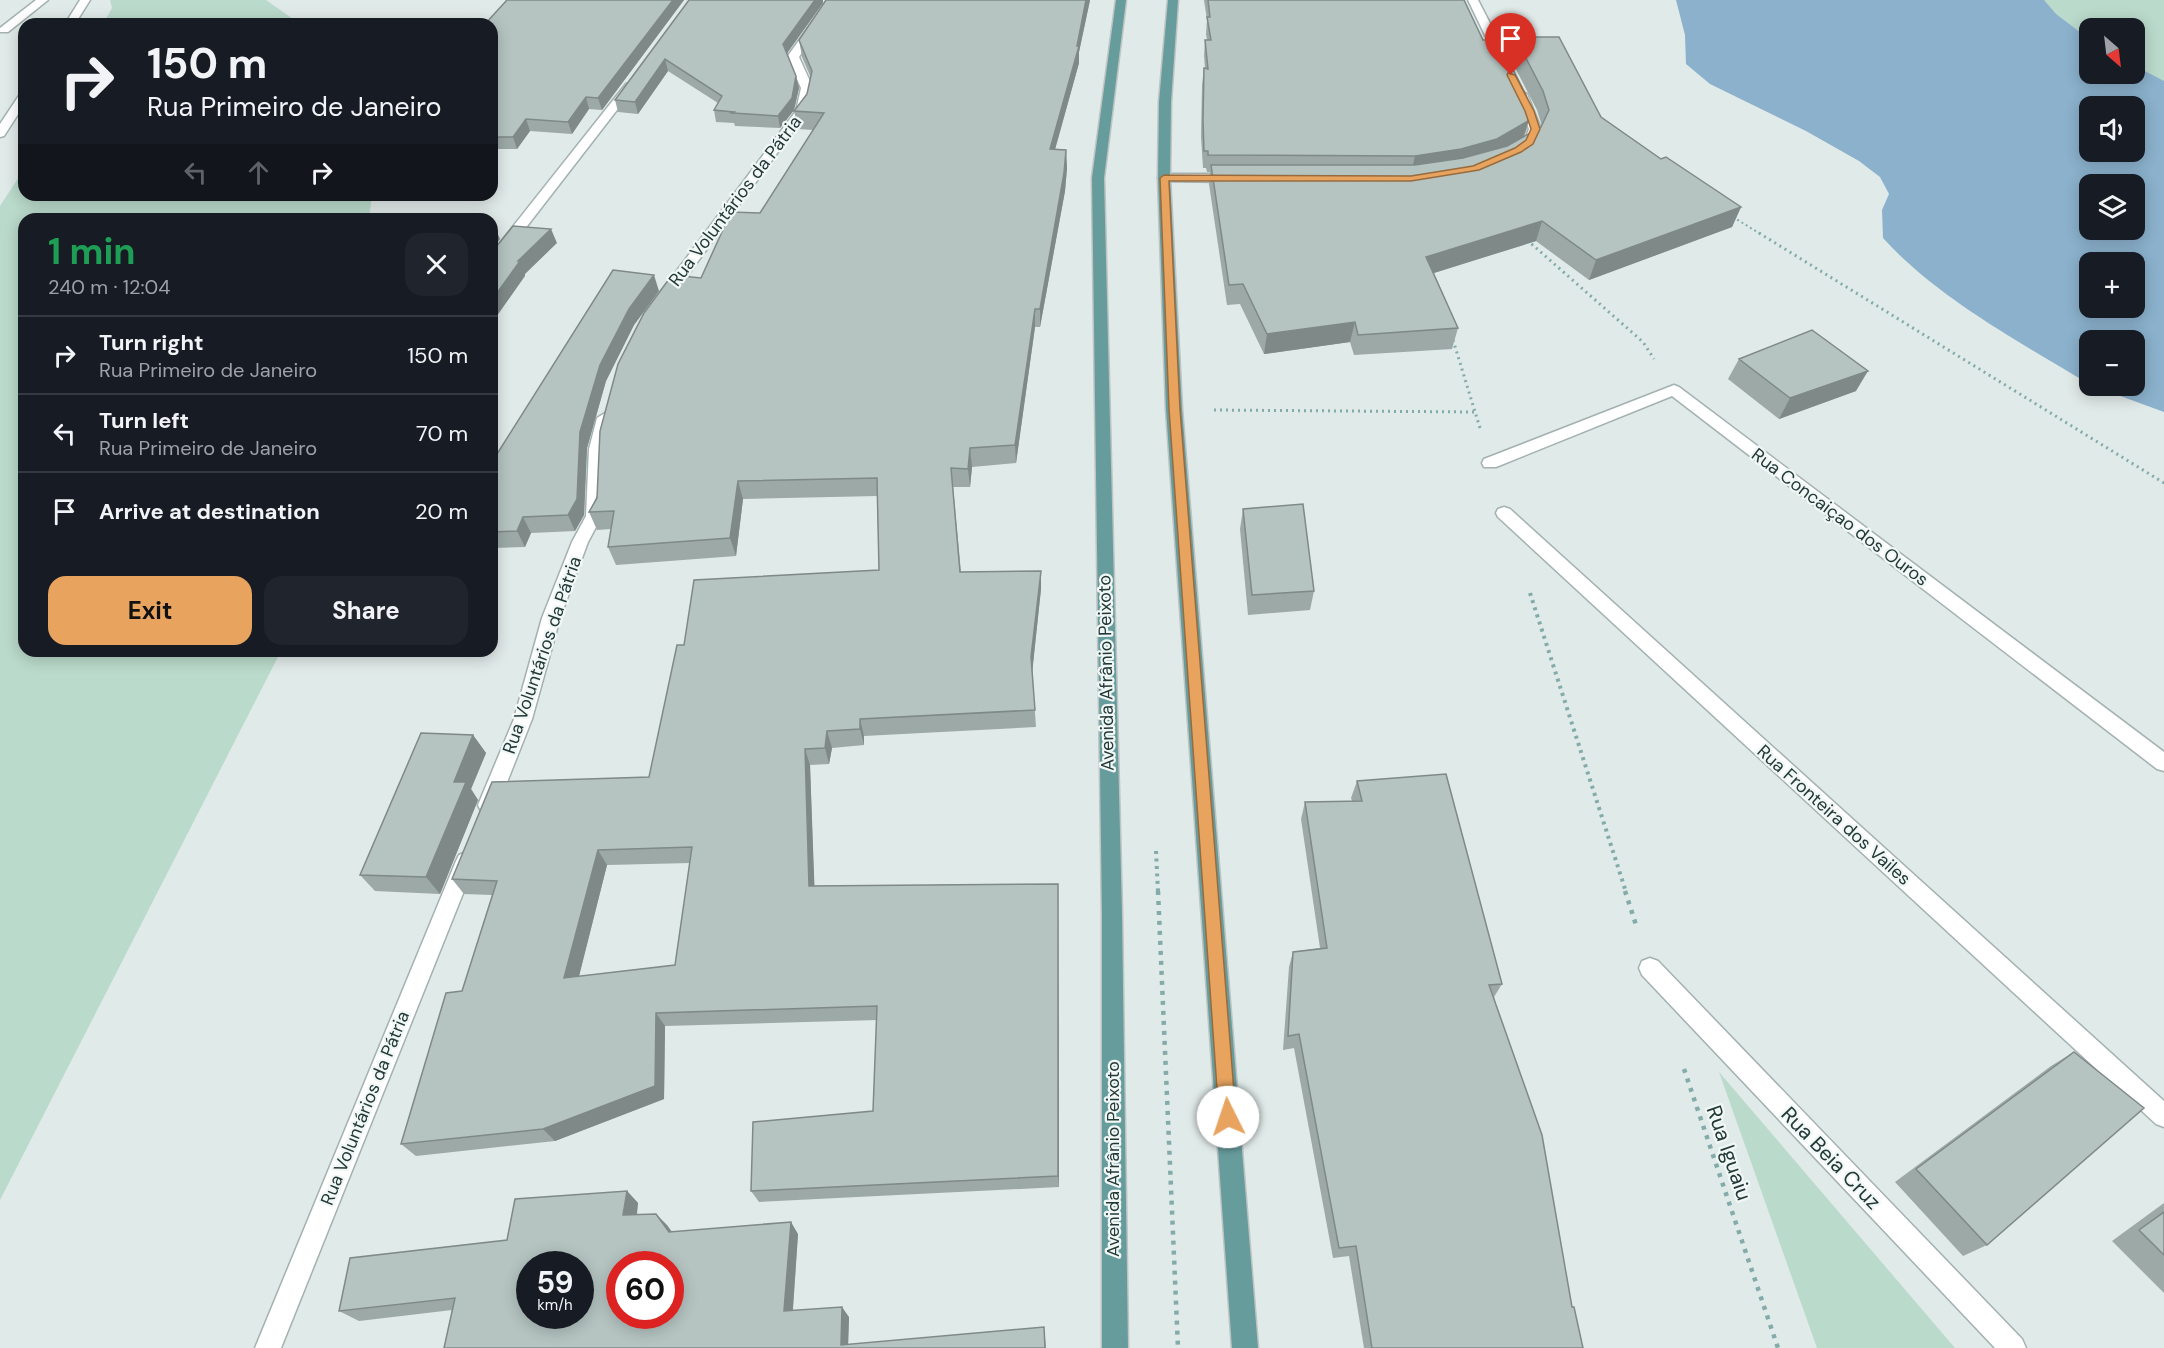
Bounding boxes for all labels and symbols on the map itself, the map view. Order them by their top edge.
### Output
pin [1485,13,1536,75]
north arrow [2079,18,2145,84]
street label: Rua Voluntários da Pátria [663,111,807,291]
street label: Rua Concaiçao dos Ouros [1747,443,1933,591]
street label: Rua Voluntários da Pátria [497,553,587,757]
street label: Avenida Afrânio Peixoto [1092,575,1120,771]
street label: Rua Fronteira dos Vailes [1752,739,1916,891]
street label: Rua Voluntários da Pátria [315,1007,415,1209]
street label: Avenida Afrânio Peixoto [1101,1061,1125,1257]
position arrow [1196,1085,1260,1149]
street label: Rua Beia Cruz [1775,1101,1887,1215]
street label: Rua Iguaiu [1700,1102,1758,1204]
speed limit sign: 60 [606,1251,684,1329]

